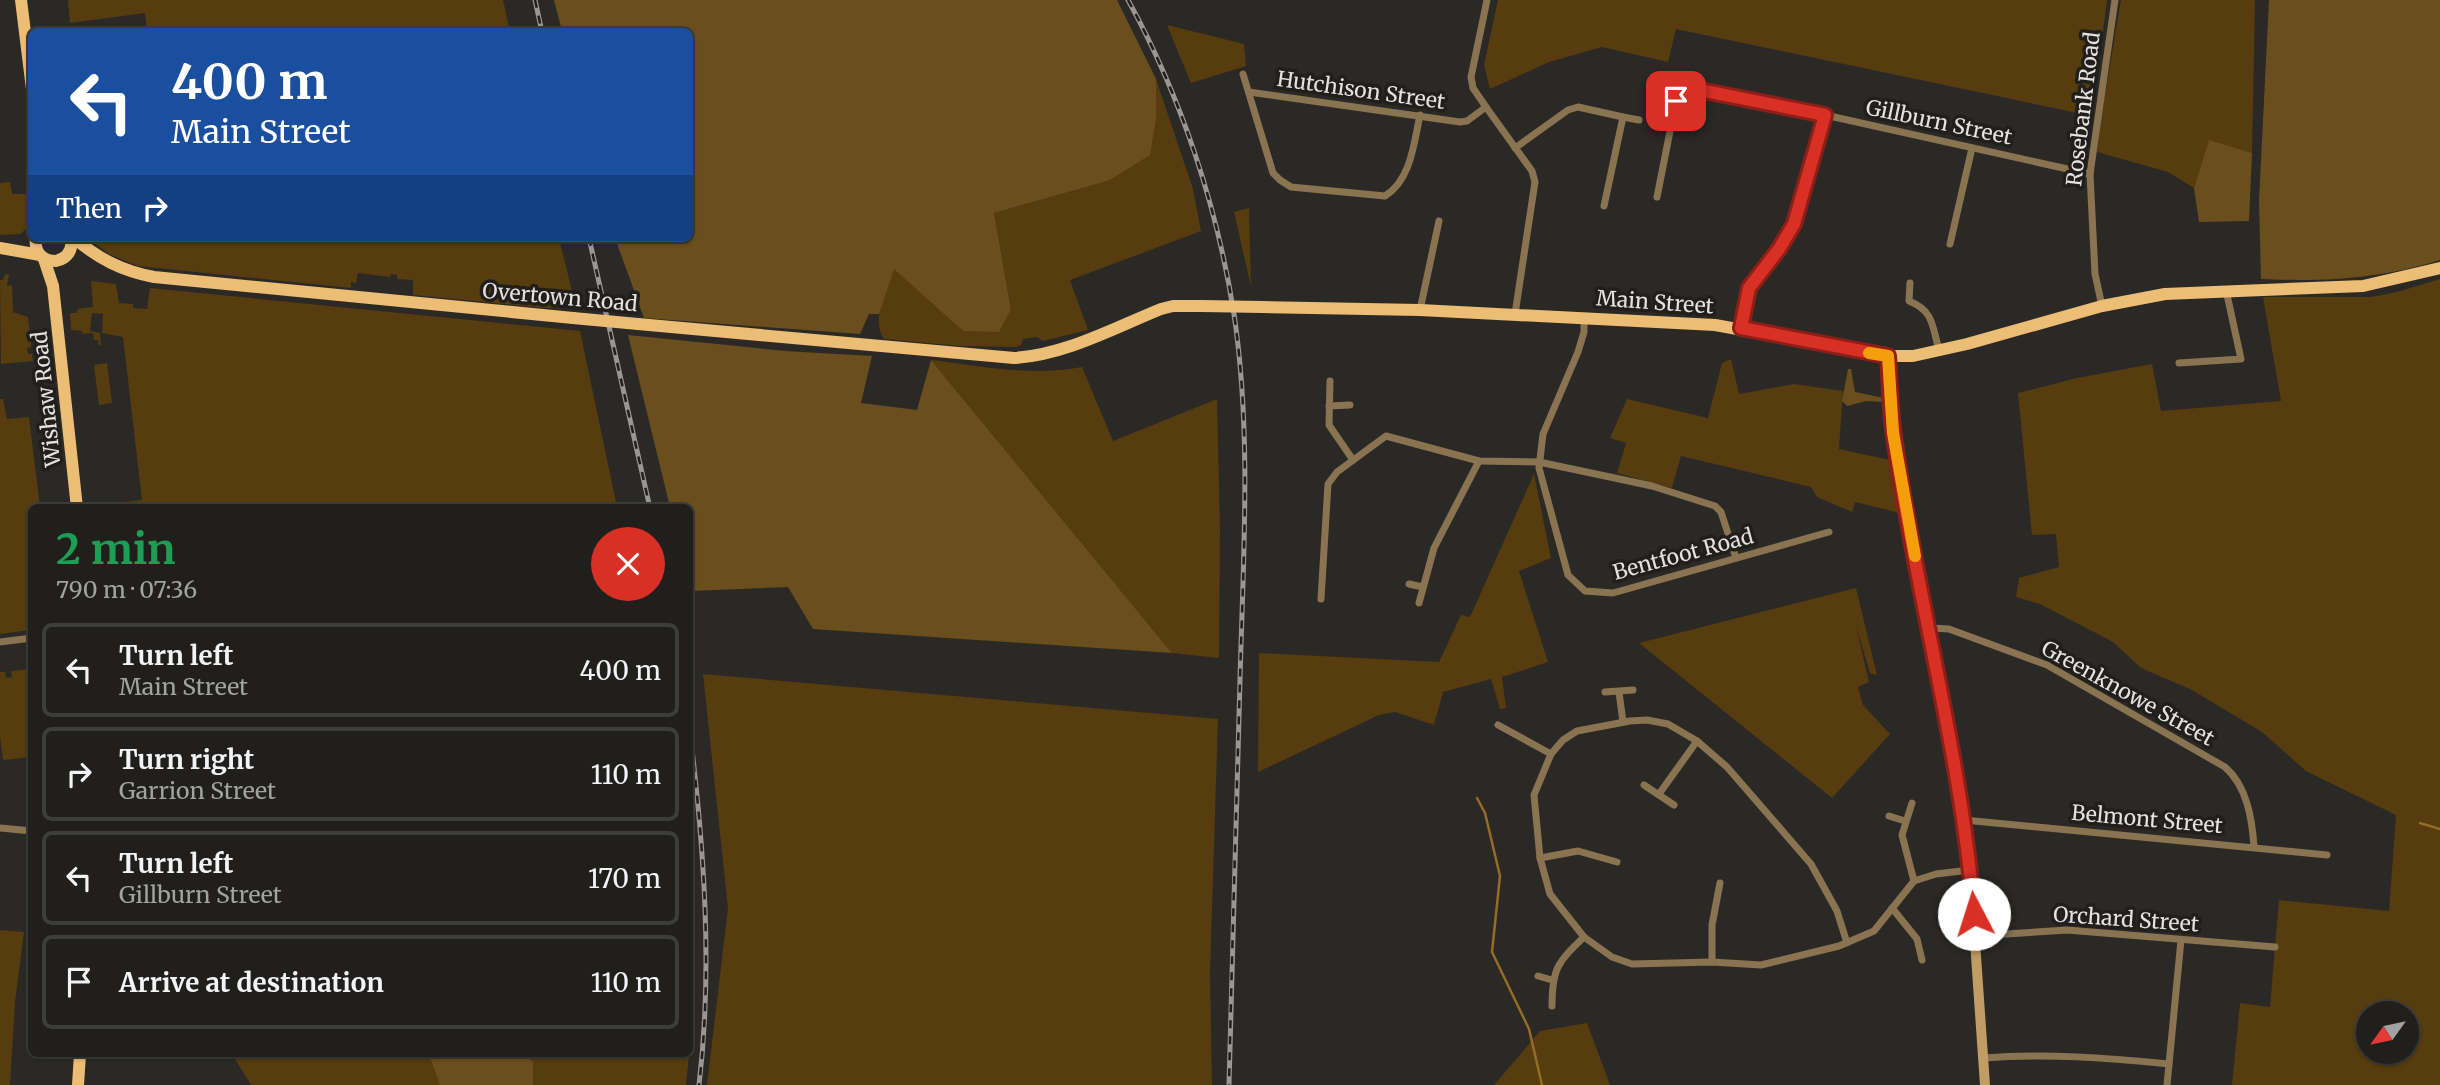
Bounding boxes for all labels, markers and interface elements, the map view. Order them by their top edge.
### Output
street label: Rosebank Road [2060,30,2106,188]
text: 400 m [171,51,328,112]
icon: left [56,56,147,147]
street label: Hutchison Street [1275,65,1447,115]
pin [1646,71,1706,131]
icon: arrive [1657,82,1695,120]
street label: Gillburn Street [1863,93,2015,151]
text: Main Street [171,112,351,152]
icon: right [136,189,174,227]
text: Then [56,192,122,225]
street label: Overtown Road [481,277,639,317]
street label: Main Street [1595,284,1715,320]
street label: Wishaw Road [25,329,67,469]
street label: Bentfoot Road [1610,522,1757,586]
text: 2 min [56,523,176,575]
button: close [591,527,665,601]
text: 790 m · 07:36 [56,575,197,604]
street label: Greenknowe Street [2037,634,2219,752]
text: Turn left [119,639,233,672]
icon: left [60,651,98,689]
text: 400 m [580,654,661,687]
text: Main Street [119,672,248,701]
text: Turn right [119,743,254,776]
icon: right [60,755,98,793]
text: 110 m [591,758,661,791]
text: Garrion Street [119,776,276,805]
street label: Belmont Street [2070,799,2224,839]
text: Turn left [119,847,233,880]
icon: left [60,859,98,897]
text: 170 m [588,862,661,895]
position arrow [1937,877,2011,951]
text: Gillburn Street [119,880,282,909]
street label: Orchard Street [2052,900,2200,938]
icon: arrive [60,963,98,1001]
text: Arrive at destination [119,966,384,999]
text: 110 m [591,966,661,999]
north arrow [2356,1001,2418,1064]
map controls [2356,1001,2419,1064]

